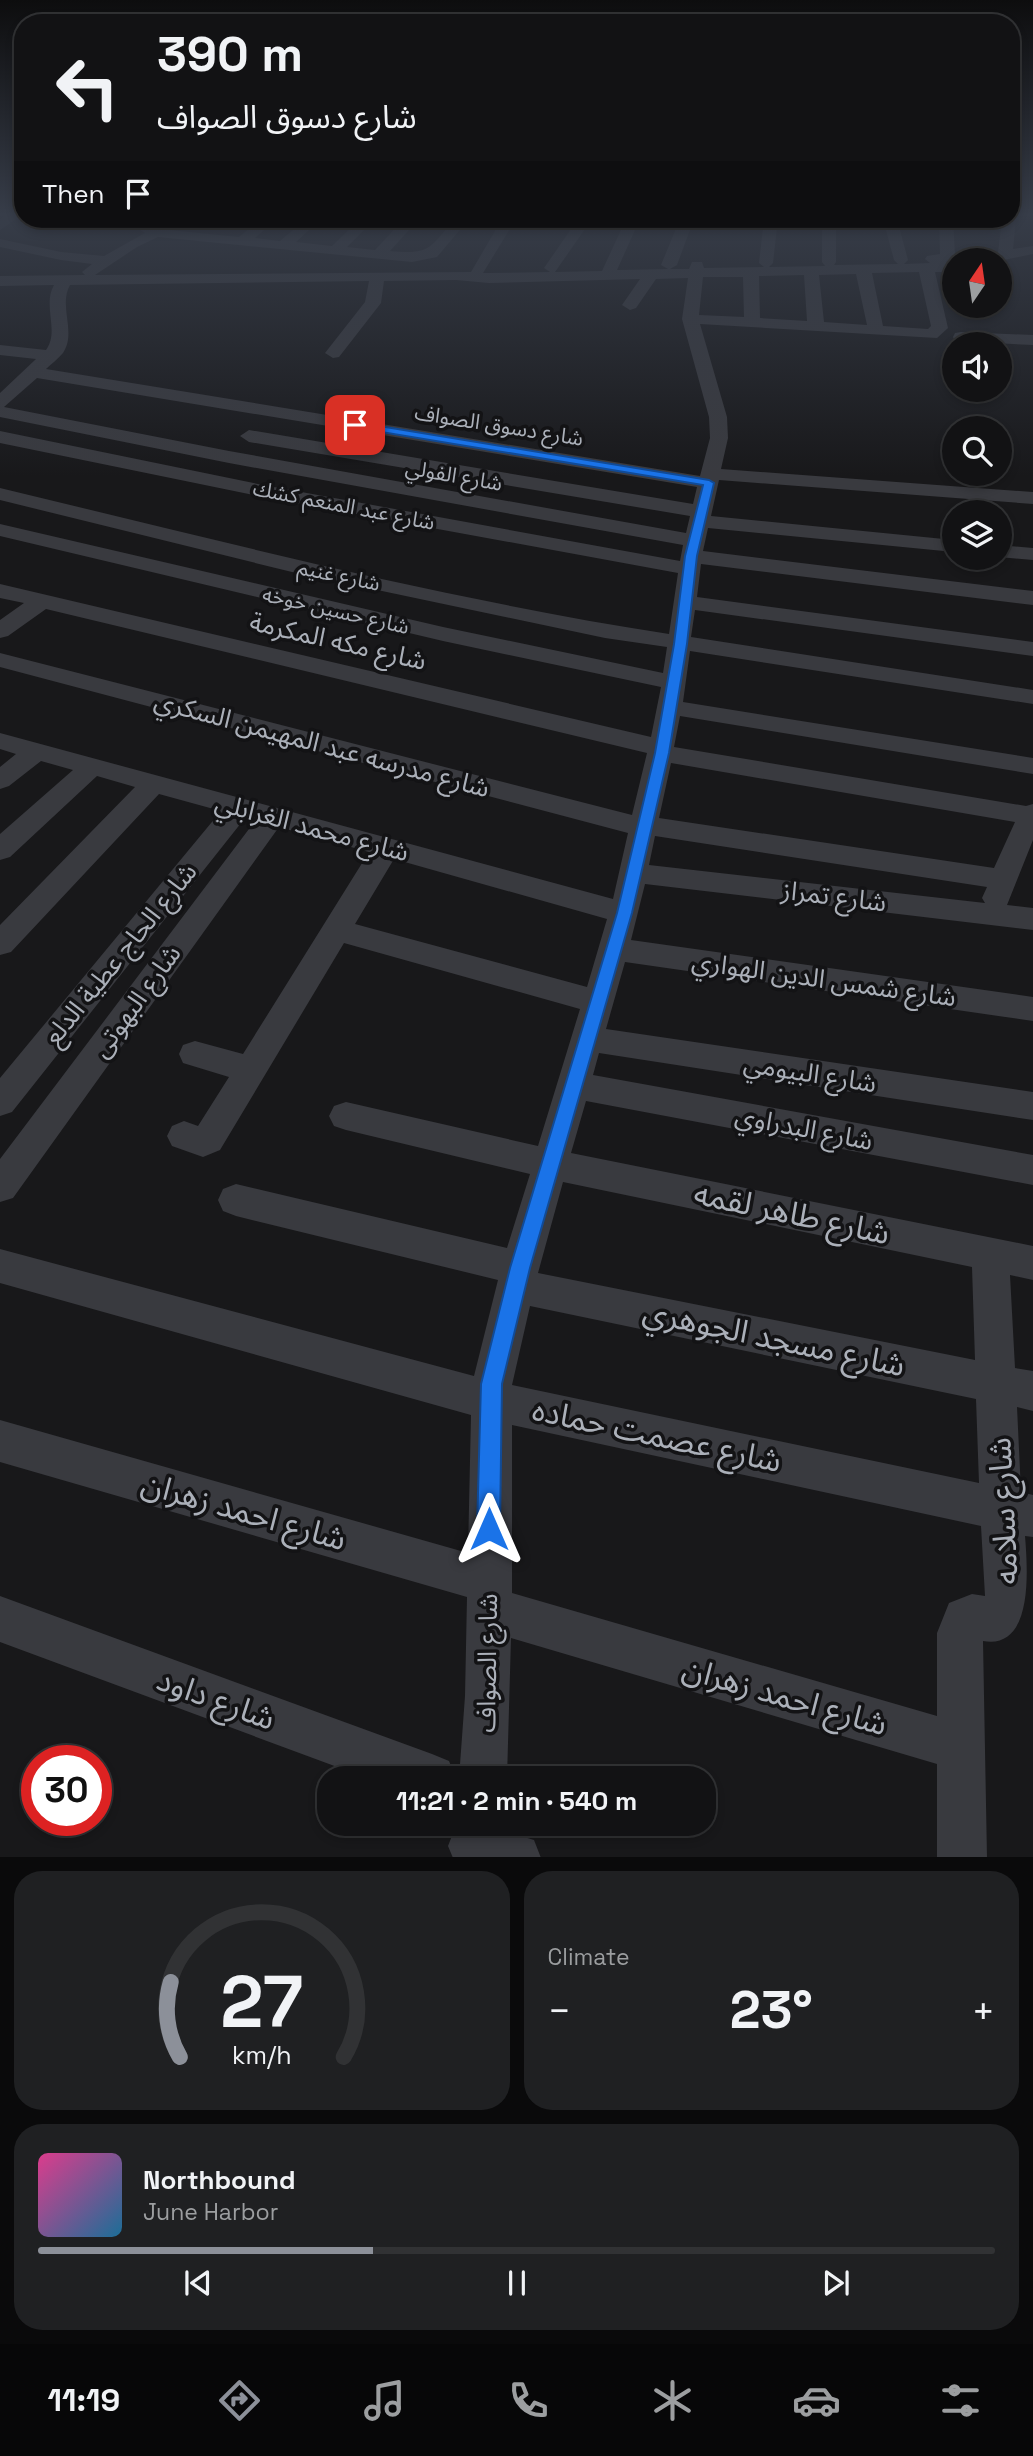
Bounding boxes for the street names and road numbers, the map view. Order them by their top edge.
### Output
street label: شارع دسوق الصواف [412,398,585,454]
street label: شارع الفولي [403,453,505,500]
street label: شارع عبد المنعم كشك [251,474,437,538]
street label: شارع غنيم [295,553,383,599]
street label: شارع حسين خوخه [259,580,412,642]
street label: شارع مكه المكرمة [246,604,430,680]
street label: شارع مدرسه عبد المهيمن السكري [150,683,493,808]
street label: شارع محمد الغرابلي [211,785,413,872]
street label: شارع الحاج عطية الدلع [36,856,207,1054]
street label: شارع تمراز [778,873,888,921]
street label: شارع البهوتى [84,938,190,1065]
street label: شارع شمس الدين الهواري [689,944,958,1017]
street label: شارع البيومي [741,1046,879,1103]
street label: شارع البدراوي [732,1098,876,1161]
street label: شارع طاهر لقمه [690,1173,894,1257]
street label: شارع مسجد الجوهري [638,1291,909,1390]
street label: شارع عصمت حماده [528,1389,785,1485]
street label: شارع سلامه [979,1436,1031,1586]
street label: شارع احمد زهران [136,1463,351,1563]
street label: شارع الصواف [469,1593,507,1733]
street label: شارع احمد زهران [677,1648,892,1748]
street label: شارع داود [150,1659,281,1743]

